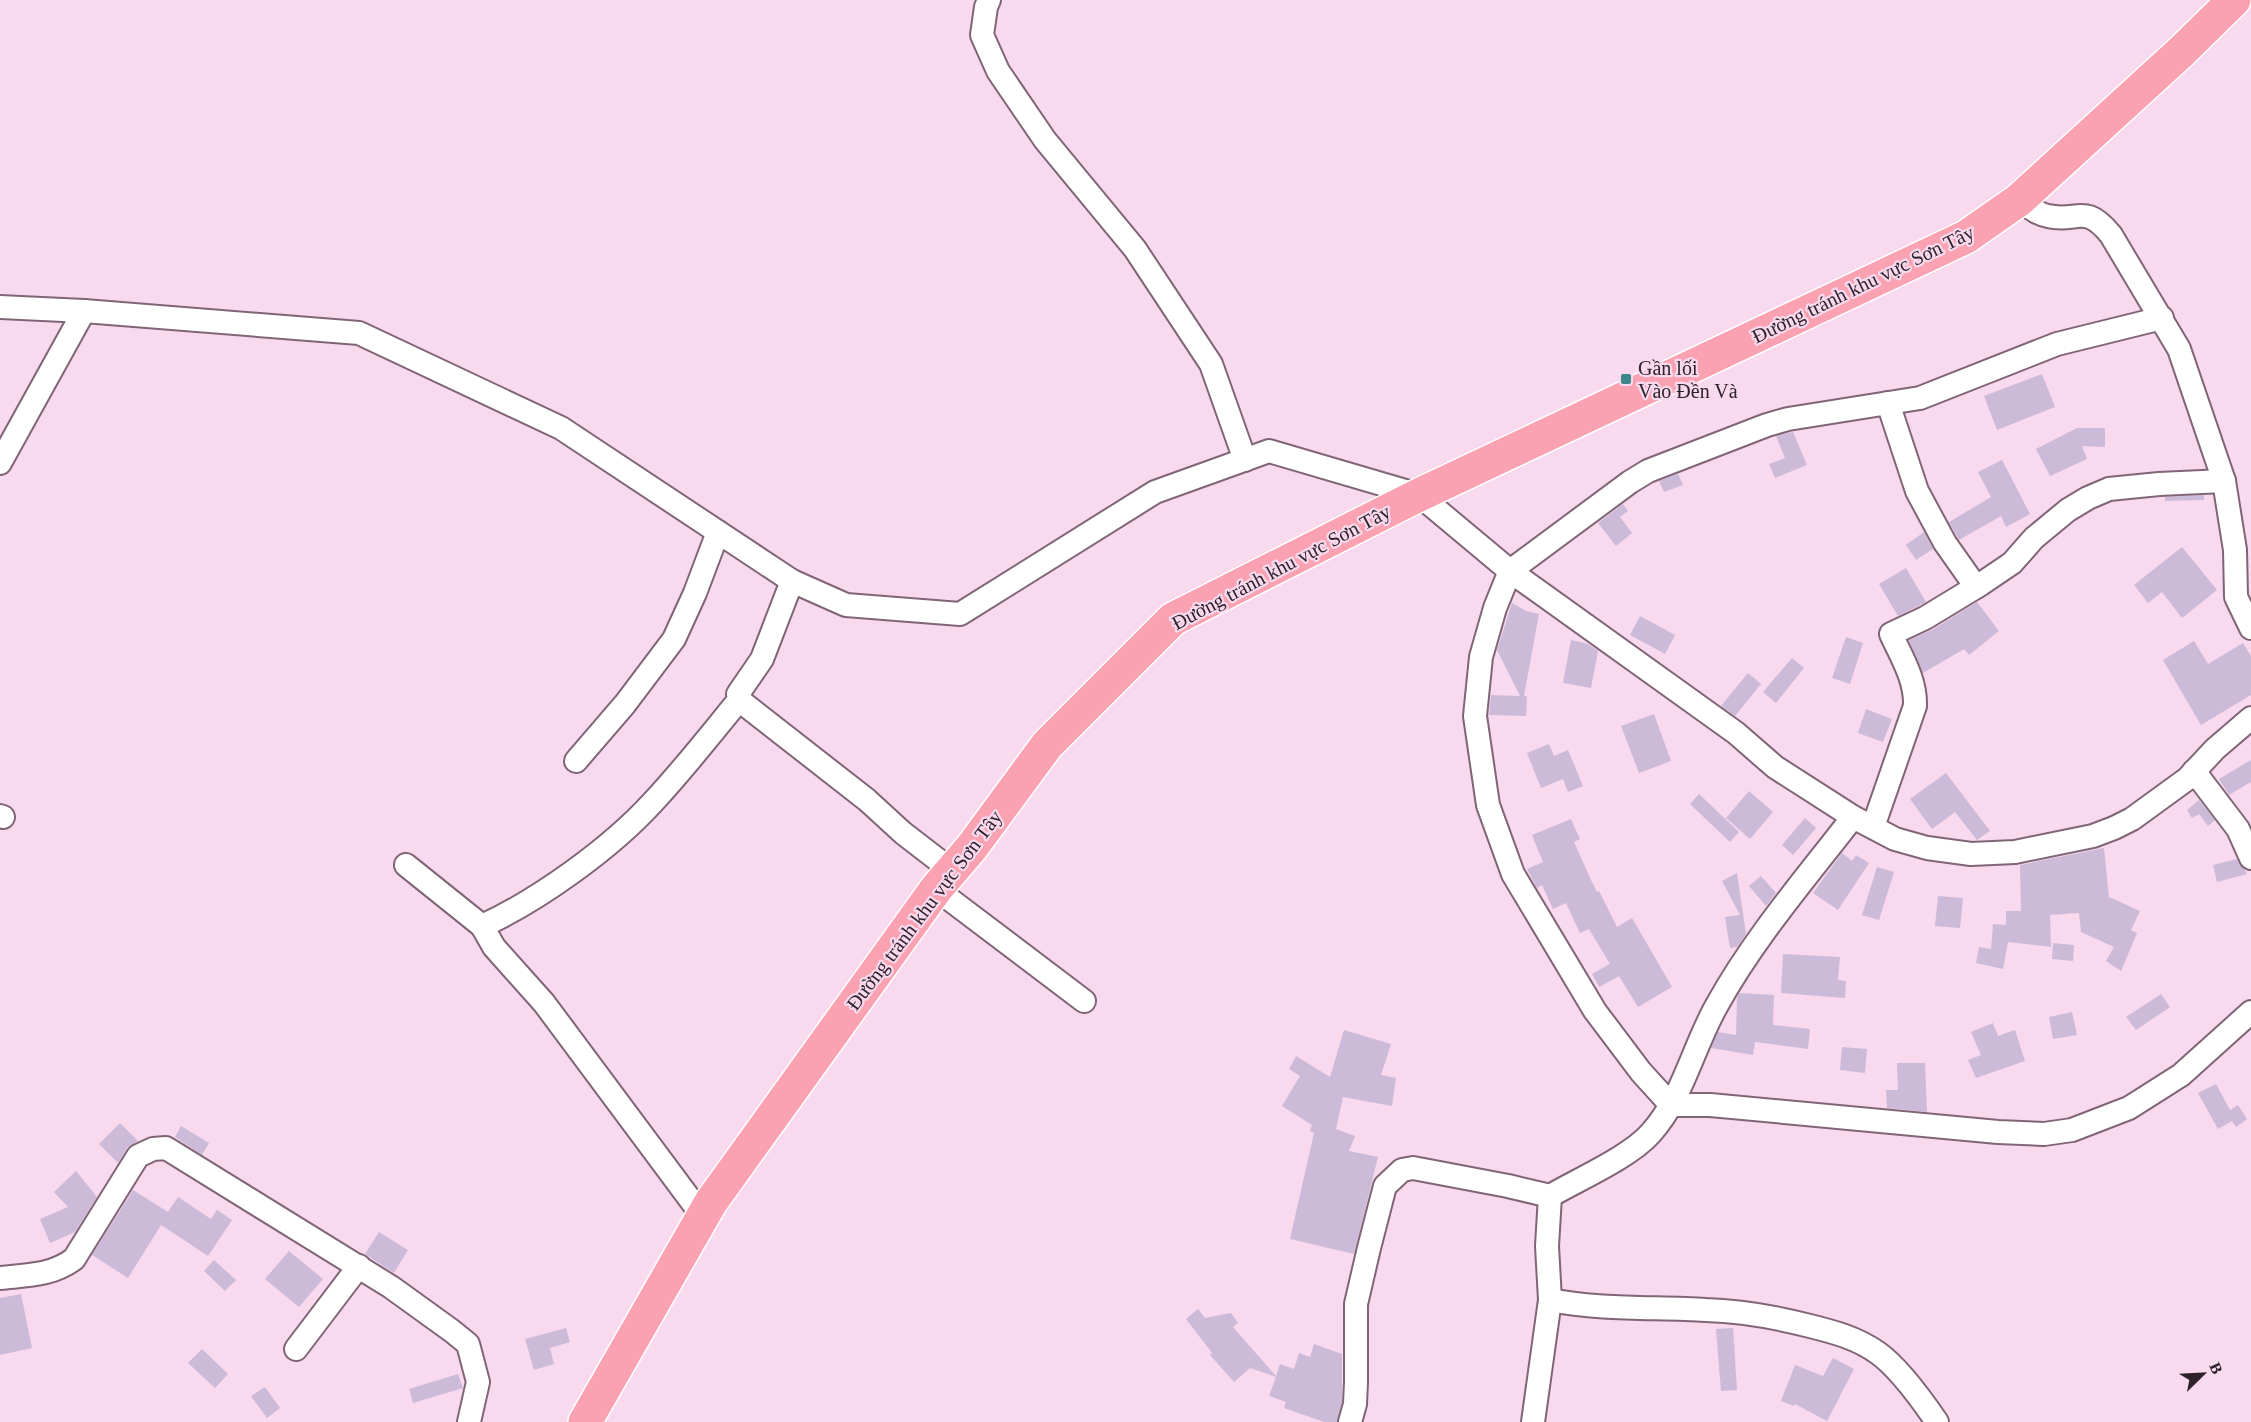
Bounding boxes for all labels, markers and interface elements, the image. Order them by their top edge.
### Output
street label: Đường tránh khu vực Sơn Tây [1748,221,1978,348]
place label: Gần lối Vào Đền Và [1638,357,1738,402]
marker: Gần lối Vào Đền Và [1619,372,1633,386]
street label: Đường tránh khu vực Sơn Tây [1168,500,1394,635]
street label: Đường tránh khu vực Sơn Tây [842,806,1007,1015]
north arrow [2173,1344,2233,1404]
text: B [2206,1360,2226,1377]

